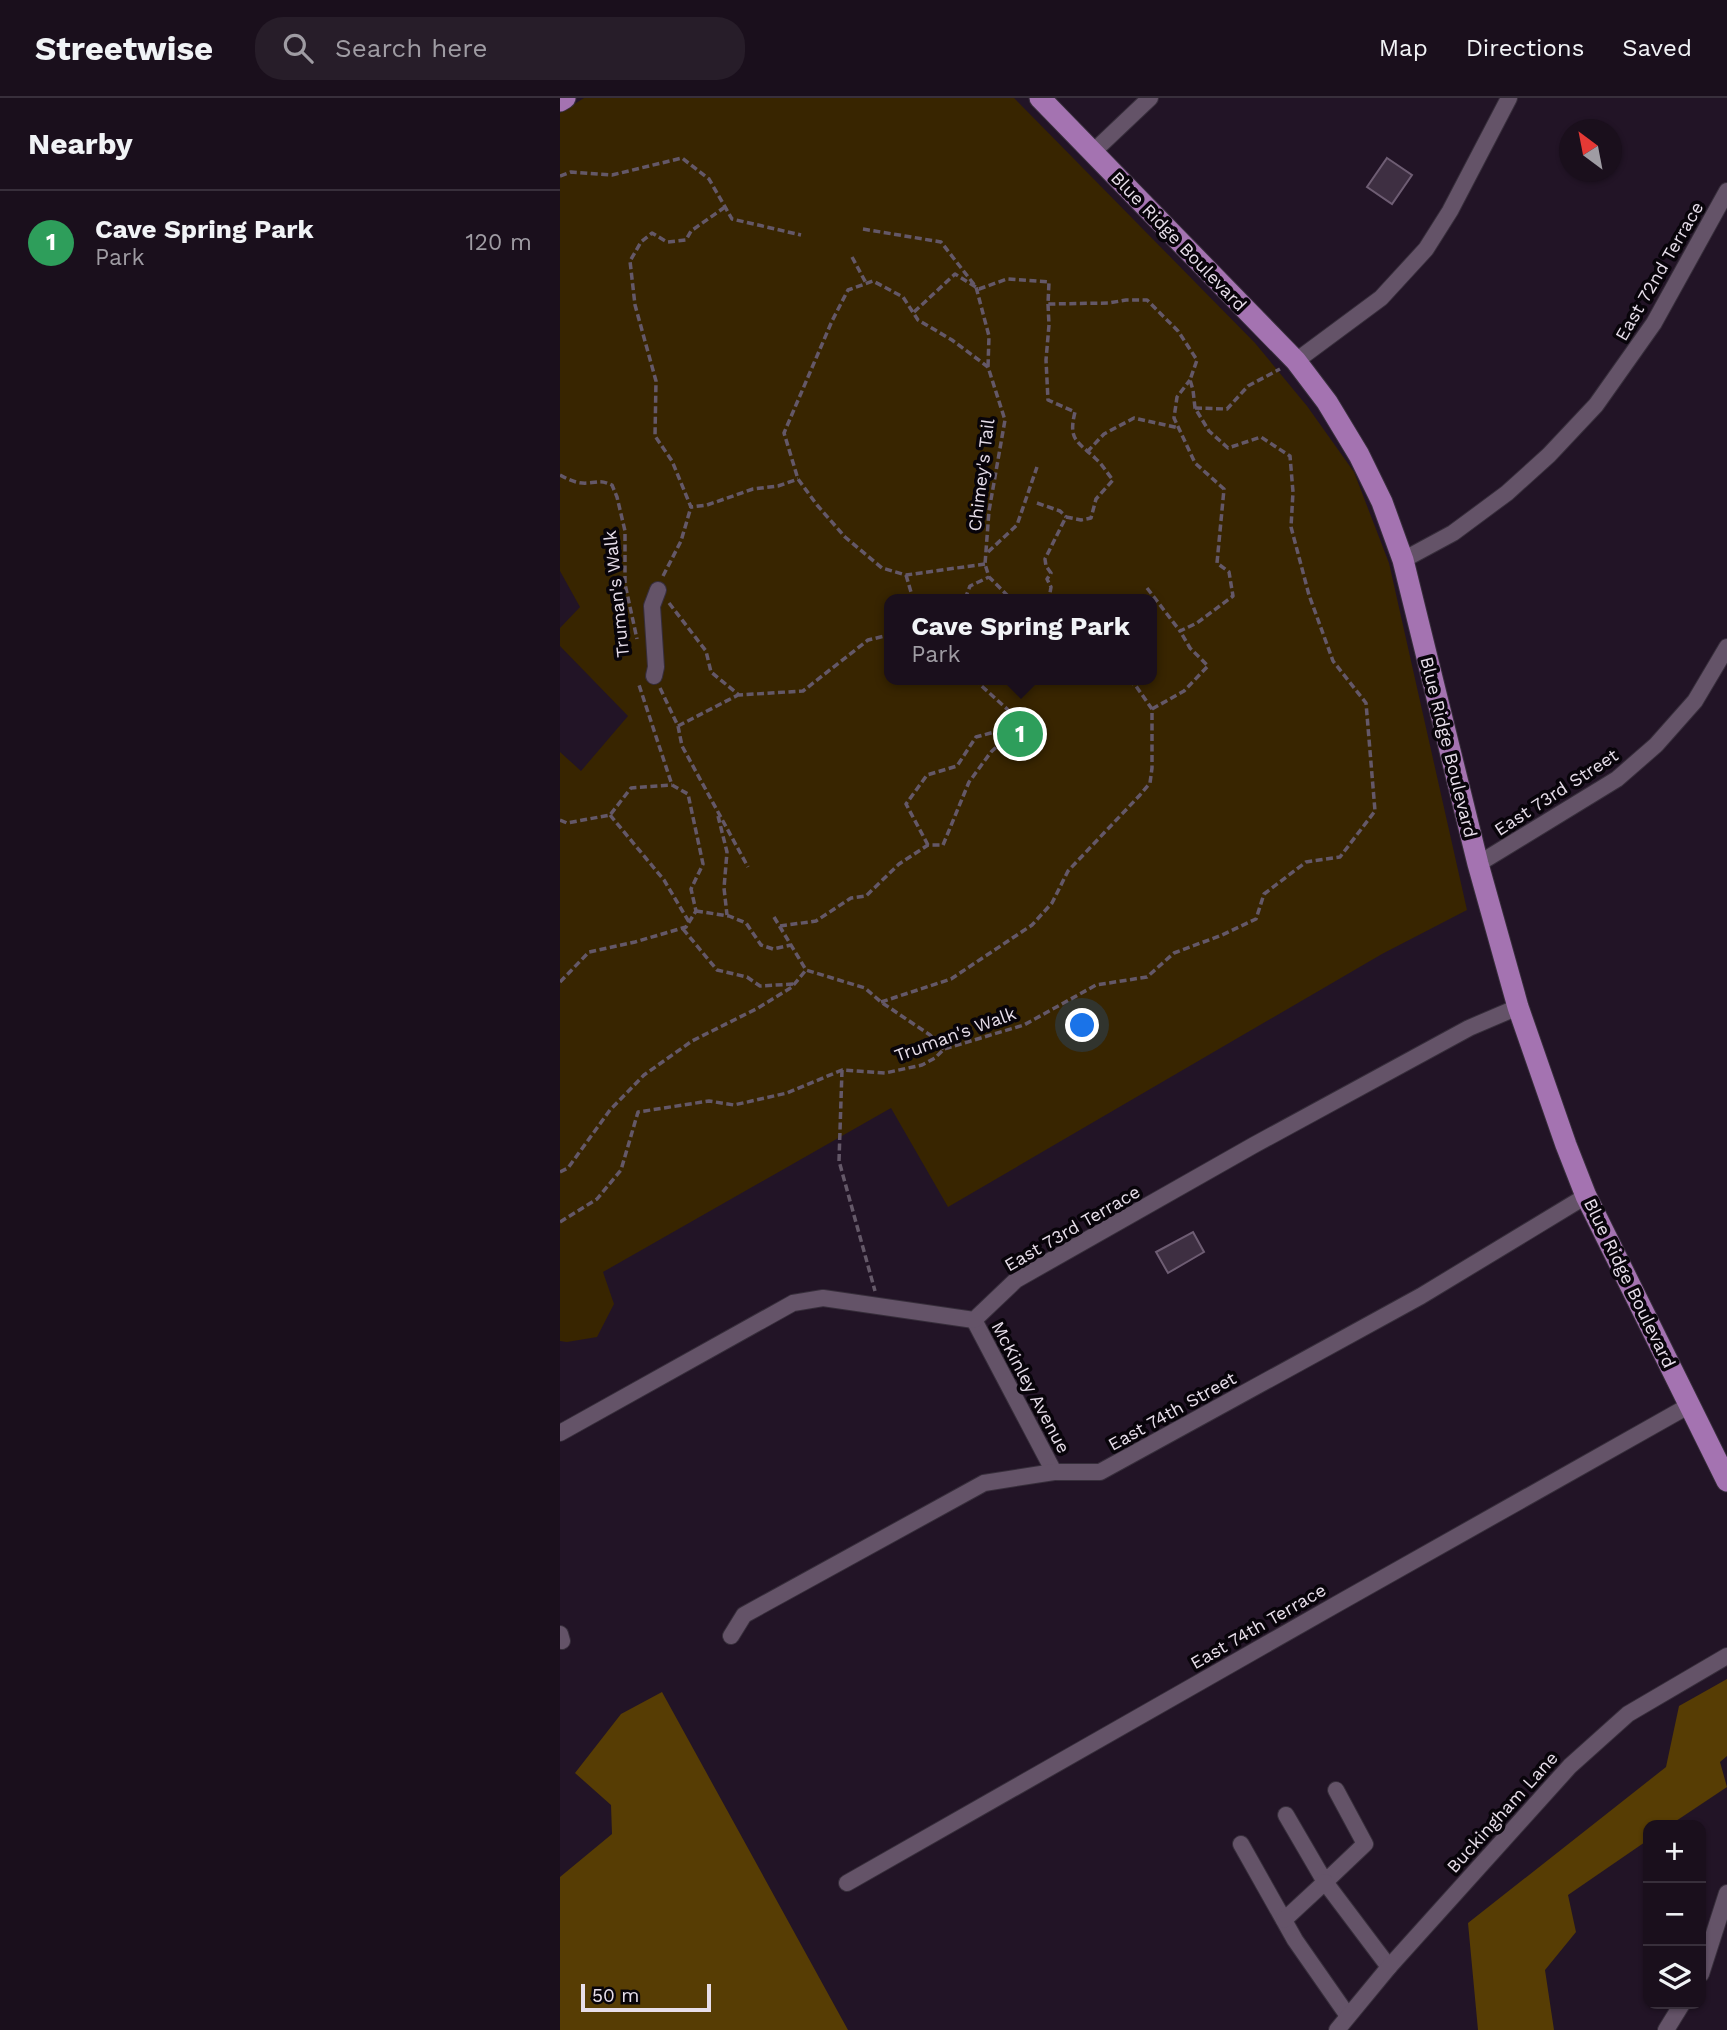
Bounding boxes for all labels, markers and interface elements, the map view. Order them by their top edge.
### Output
search box [255,17,745,80]
text: Streetwise [35,29,213,68]
icon: search [279,29,317,67]
text: Search here [335,33,487,63]
text: Map [1379,34,1428,62]
text: Directions [1466,34,1584,62]
text: Saved [1622,34,1692,62]
north arrow [1559,119,1622,182]
text: Nearby [28,126,133,161]
street label: Blue Ridge Boulevard [1107,167,1251,315]
street label: East 72nd Terrace [1611,198,1707,344]
text: Cave Spring Park [95,214,314,244]
text: 1 [46,229,56,256]
text: 120 m [466,229,532,256]
text: Park [95,244,144,271]
street label: Chimey's Tail [964,417,998,533]
street label: Truman's Walk [599,529,633,659]
popup [884,594,1157,685]
text: Cave Spring Park [911,611,1130,641]
text: Park [911,641,961,668]
street label: Blue Ridge Boulevard [1416,654,1482,840]
pin: 1 [997,708,1043,760]
street label: East 73rd Street [1490,744,1622,840]
street label: Truman's Walk [891,1002,1019,1066]
your location [1065,1008,1099,1042]
street label: East 73rd Terrace [1000,1181,1144,1275]
street label: Blue Ridge Boulevard [1580,1195,1680,1371]
street label: McKinley Avenue [987,1317,1075,1457]
street label: East 74th Street [1104,1367,1240,1455]
street label: East 74th Terrace [1187,1579,1329,1673]
street label: Buckingham Lane [1442,1747,1562,1877]
map controls [1643,1820,1706,2009]
button: + [1643,1820,1706,1883]
button: − [1643,1883,1706,1946]
button: layers [1643,1946,1706,2009]
scale bar [581,1981,710,2013]
text: 50 m [592,1984,639,2007]

